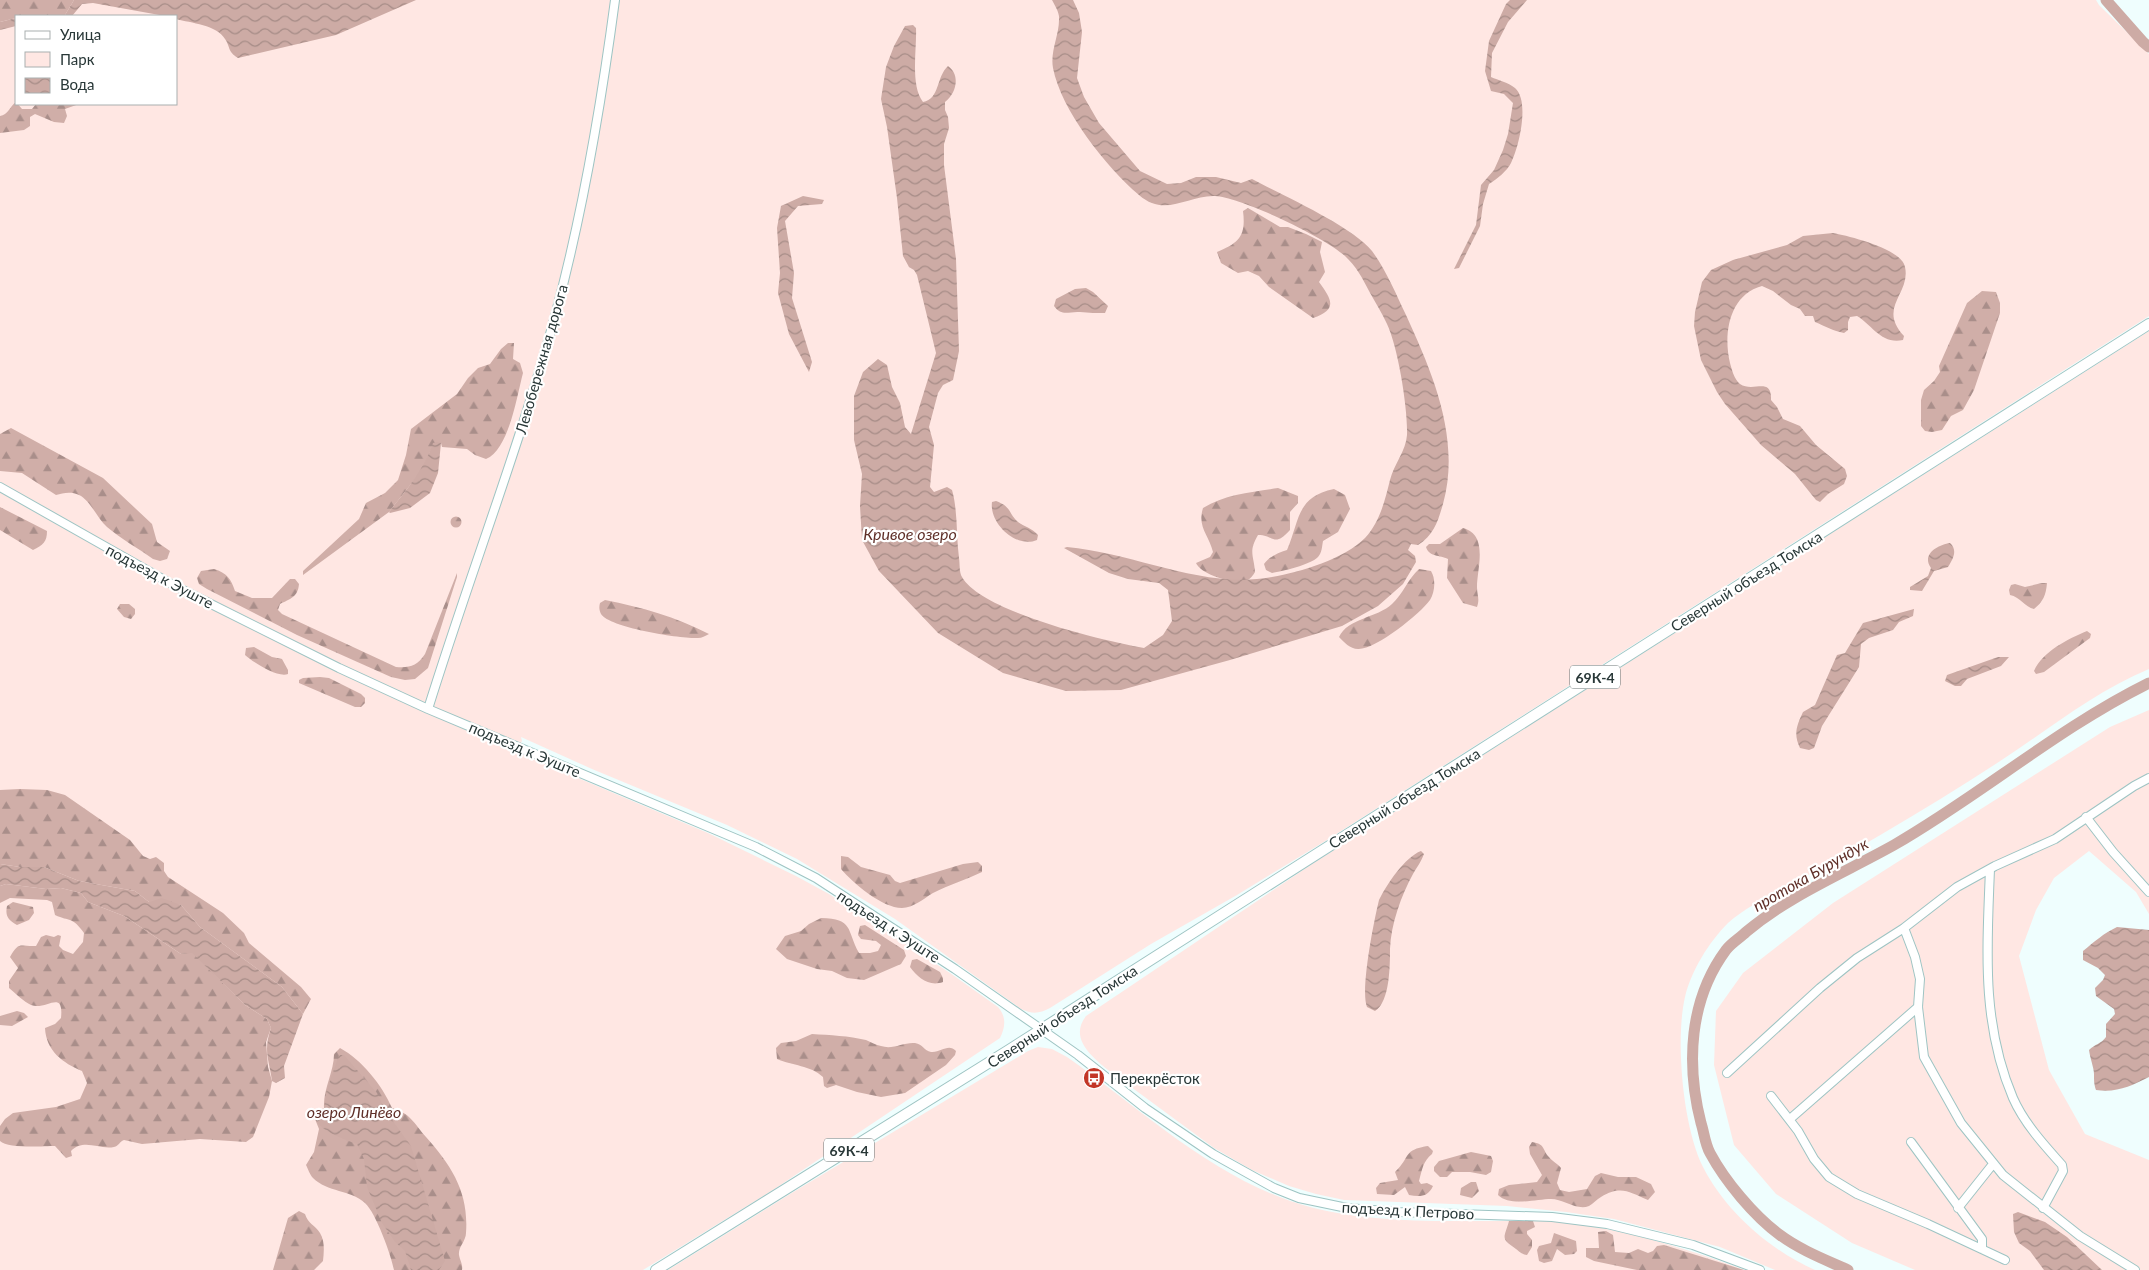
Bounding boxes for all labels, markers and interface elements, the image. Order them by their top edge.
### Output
legend [15,15,178,105]
text: Улица [60,25,101,43]
text: Парк [60,50,95,68]
text: Вода [60,75,95,93]
street label: Левобережная дорога [511,282,571,437]
water label: Кривое озеро [863,524,957,543]
street label: Северный объезд Томска [1667,527,1825,635]
street label: подъезд к Эуште [103,540,217,612]
road number: 69К-4 [1570,666,1620,689]
street label: подъезд к Эуште [467,717,583,781]
street label: Северный объезд Томска [1325,744,1483,852]
water label: протока Бурундук [1749,833,1871,915]
street label: подъезд к Эуште [834,886,944,966]
street label: Северный объезд Томска [984,961,1140,1071]
bus stop icon: Перекрёсток [1082,1066,1106,1090]
place label: Перекрёсток [1110,1069,1200,1087]
water label: озеро Линёво [307,1102,401,1121]
road number: 69К-4 [824,1138,874,1162]
street label: подъезд к Петрово [1341,1198,1475,1222]

